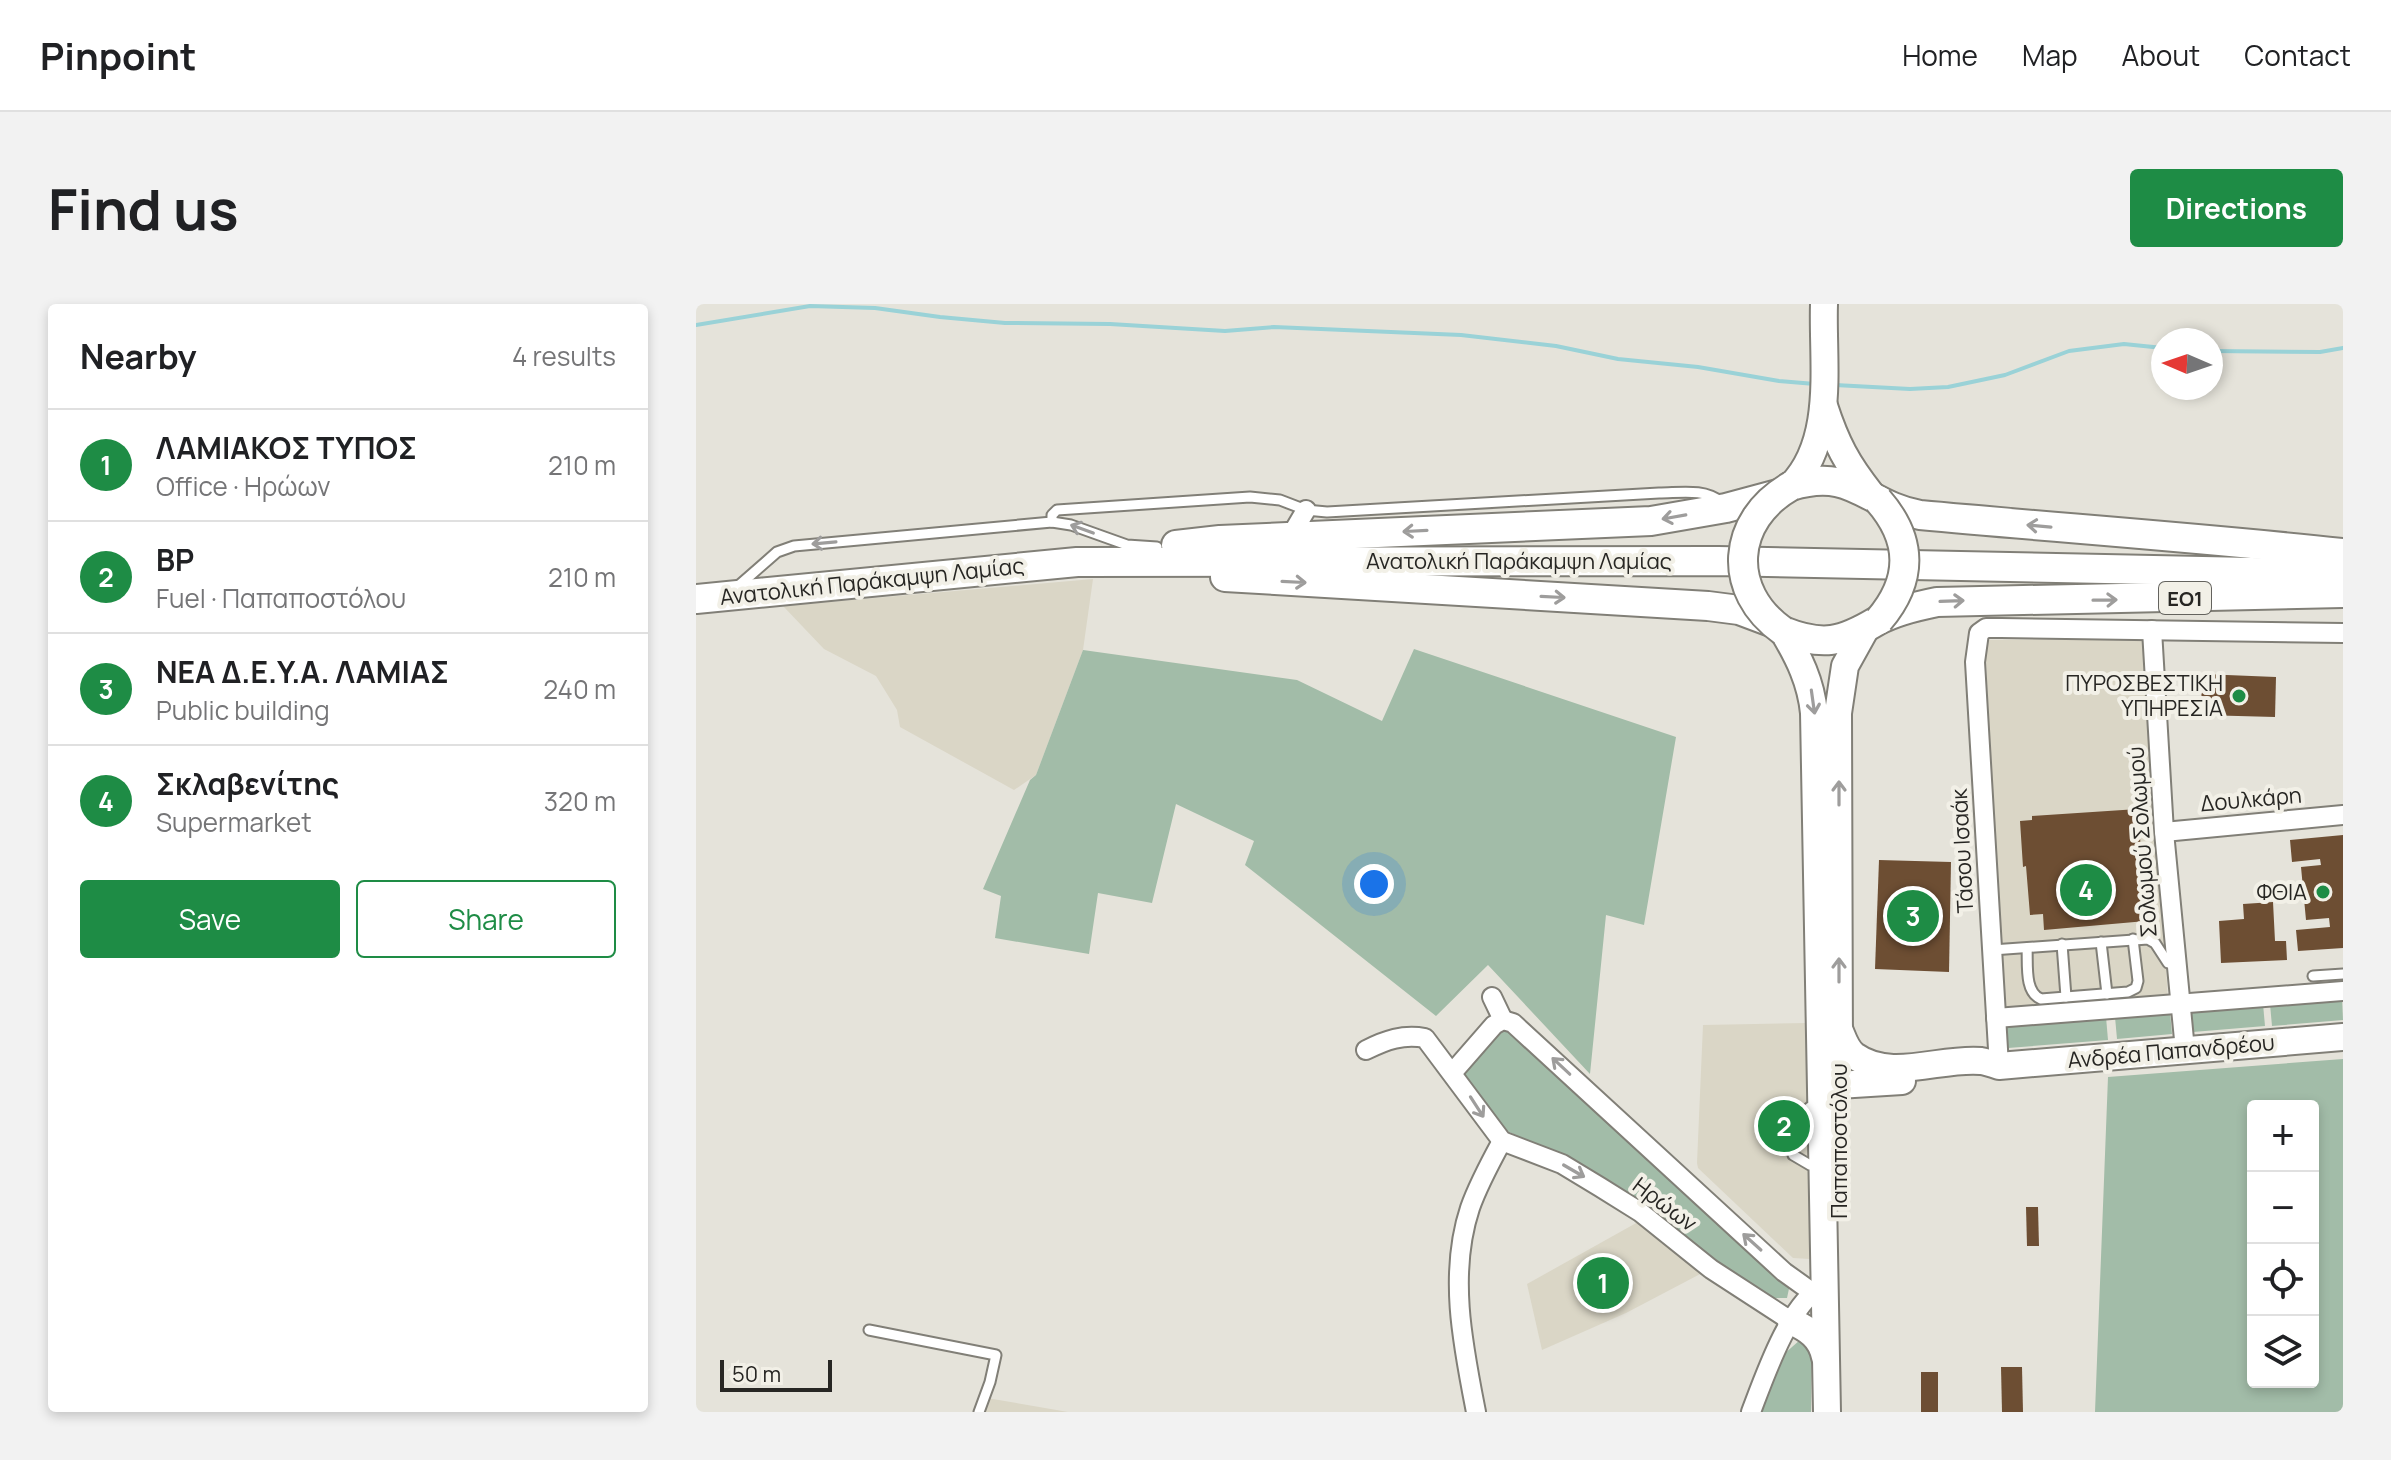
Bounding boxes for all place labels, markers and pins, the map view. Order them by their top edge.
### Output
place label: ΠΥΡΟΣΒΕΣΤΙΚΗ ΥΠΗΡΕΣΙΑ [2065,668,2223,723]
marker: ΠΥΡΟΣΒΕΣΤΙΚΗ ΥΠΗΡΕΣΙΑ [2230,687,2248,705]
pin: 4 [2060,860,2112,920]
place label: ΦΘΙΑ [2256,877,2307,907]
marker: ΦΘΙΑ [2314,883,2332,901]
pin: 3 [1887,886,1939,946]
pin: 2 [1758,1096,1810,1156]
pin: 1 [1577,1253,1629,1313]

